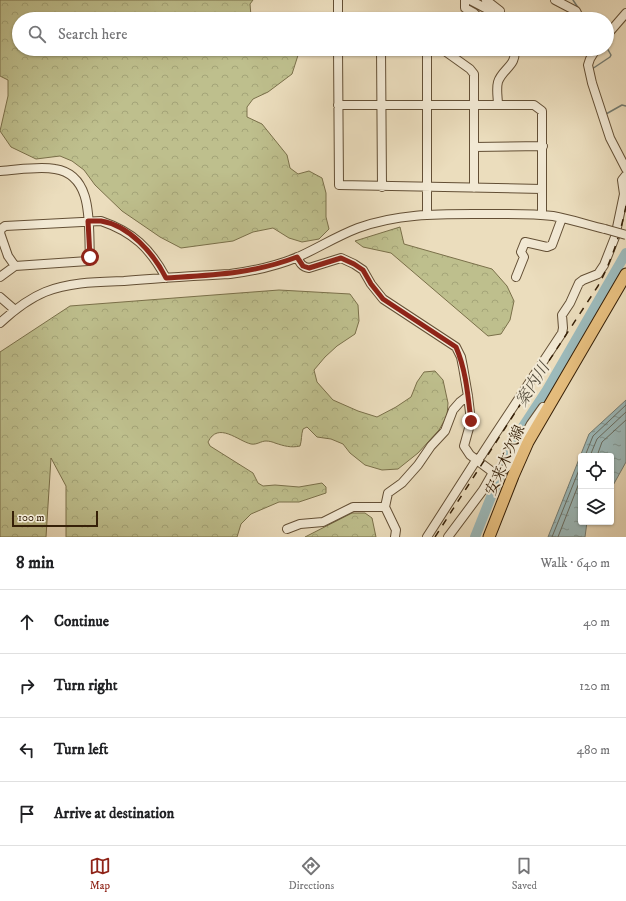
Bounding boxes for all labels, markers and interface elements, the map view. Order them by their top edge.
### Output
search box [12,12,614,56]
icon: search [26,23,48,45]
text: Search here [58,25,127,44]
route start [81,248,99,266]
water label: 案内川 [512,357,555,410]
route end [462,412,480,430]
street label: 安来木次線 [482,422,529,498]
map controls [578,453,614,525]
button: locate [578,453,614,489]
button: layers [578,489,614,525]
scale bar [12,509,98,528]
text: 100 m [18,511,44,525]
text: 8 min [16,552,54,574]
text: Walk · 640 m [540,555,610,571]
icon: ahead [16,611,38,633]
text: Continue [54,612,109,631]
text: 40 m [583,614,610,630]
icon: right [16,675,38,697]
text: Turn right [54,676,117,695]
text: 120 m [579,678,610,694]
icon: left [16,739,38,761]
text: Turn left [54,740,108,759]
text: 480 m [576,742,610,758]
icon: arrive [16,803,38,825]
text: Arrive at destination [54,804,174,823]
tab: Map [89,855,111,893]
tab: Directions [289,855,334,893]
tab: Saved [512,855,537,893]

